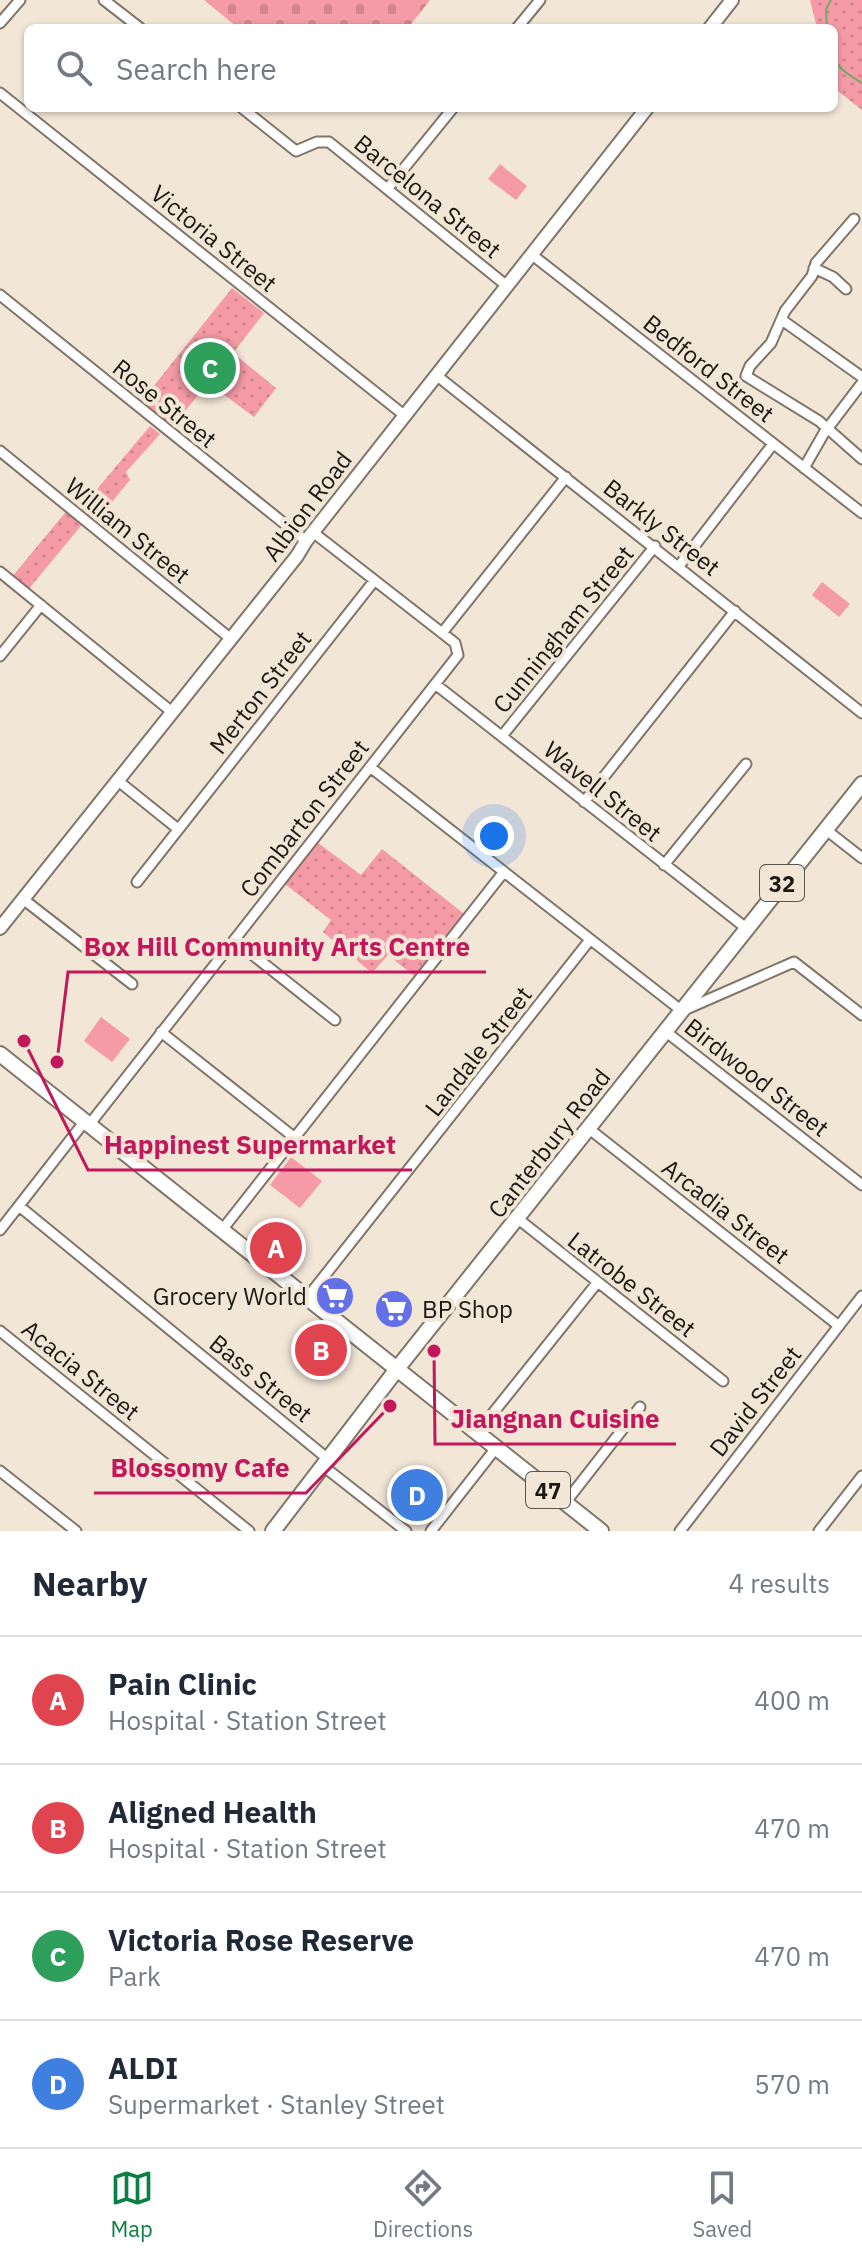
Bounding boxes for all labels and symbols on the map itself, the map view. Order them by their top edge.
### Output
street label: Barcelona Street [348,127,508,265]
street label: Victoria Street [144,177,284,299]
street label: Bedford Street [637,307,781,429]
pin: C [184,338,236,398]
street label: Rose Street [106,351,224,455]
street label: Albion Road [255,445,359,567]
street label: William Street [59,470,197,590]
street label: Barkly Street [597,471,727,583]
street label: Cunningham Street [485,538,641,720]
street label: Merton Street [202,624,318,760]
street label: Combarton Street [232,733,376,903]
street label: Wavell Street [537,734,669,848]
your location [474,816,514,856]
road number: 32 [760,865,804,901]
callout: Box Hill Community Arts Centre [68,922,486,972]
text: Box Hill Community Arts Centre [84,929,470,963]
street label: Landale Street [417,980,539,1122]
street label: Birdwood Street [678,1011,836,1143]
street label: Canterbury Road [481,1062,617,1224]
callout: Happinest Supermarket [88,1120,412,1170]
text: Happinest Supermarket [104,1127,396,1161]
street label: Arcadia Street [656,1151,796,1271]
pin: A [250,1218,302,1278]
street label: Latrobe Street [561,1224,703,1344]
supermarket icon: Grocery World [314,1275,356,1317]
place label: Grocery World [153,1280,307,1312]
supermarket icon: BP Shop [373,1288,415,1330]
place label: BP Shop [422,1293,513,1325]
street label: Acacia Street [15,1313,147,1427]
pin: B [295,1320,347,1380]
street label: Bass Street [203,1327,319,1429]
street label: David Street [702,1339,808,1463]
callout: Jiangnan Cuisine [435,1394,676,1444]
text: Jiangnan Cuisine [450,1401,660,1435]
callout: Blossomy Cafe [94,1443,306,1493]
text: Blossomy Cafe [110,1450,290,1484]
pin: D [391,1465,443,1525]
road number: 47 [526,1472,570,1508]

